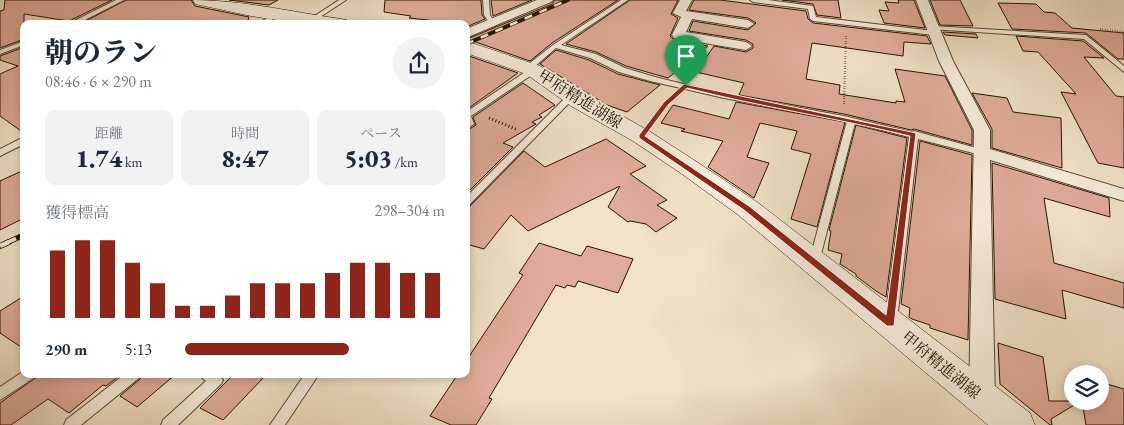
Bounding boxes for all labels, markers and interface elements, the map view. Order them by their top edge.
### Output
text: 朝のラン [45,34,157,70]
pin [665,35,707,86]
button: share [393,37,445,89]
icon: arrive [672,42,700,70]
street label: 甲府精進湖線 [534,65,626,133]
text: 08:46 · 6 × 290 m [45,71,152,92]
text: 距離 [95,124,123,142]
text: 時間 [231,124,259,142]
text: ペース [360,124,402,142]
text: 1.74 [75,142,122,174]
text: 8:47 [221,142,269,174]
text: 5:03 [344,142,392,174]
text: km [122,153,143,171]
text: /km [392,153,418,171]
text: 298–304 m [374,200,445,221]
text: 獲得標高 [45,202,109,223]
street label: 甲府精進湖線 [897,327,985,403]
text: 290 m [45,339,87,360]
text: 5:13 [125,339,152,360]
map controls [1064,365,1109,410]
button: layers [1064,365,1109,410]

